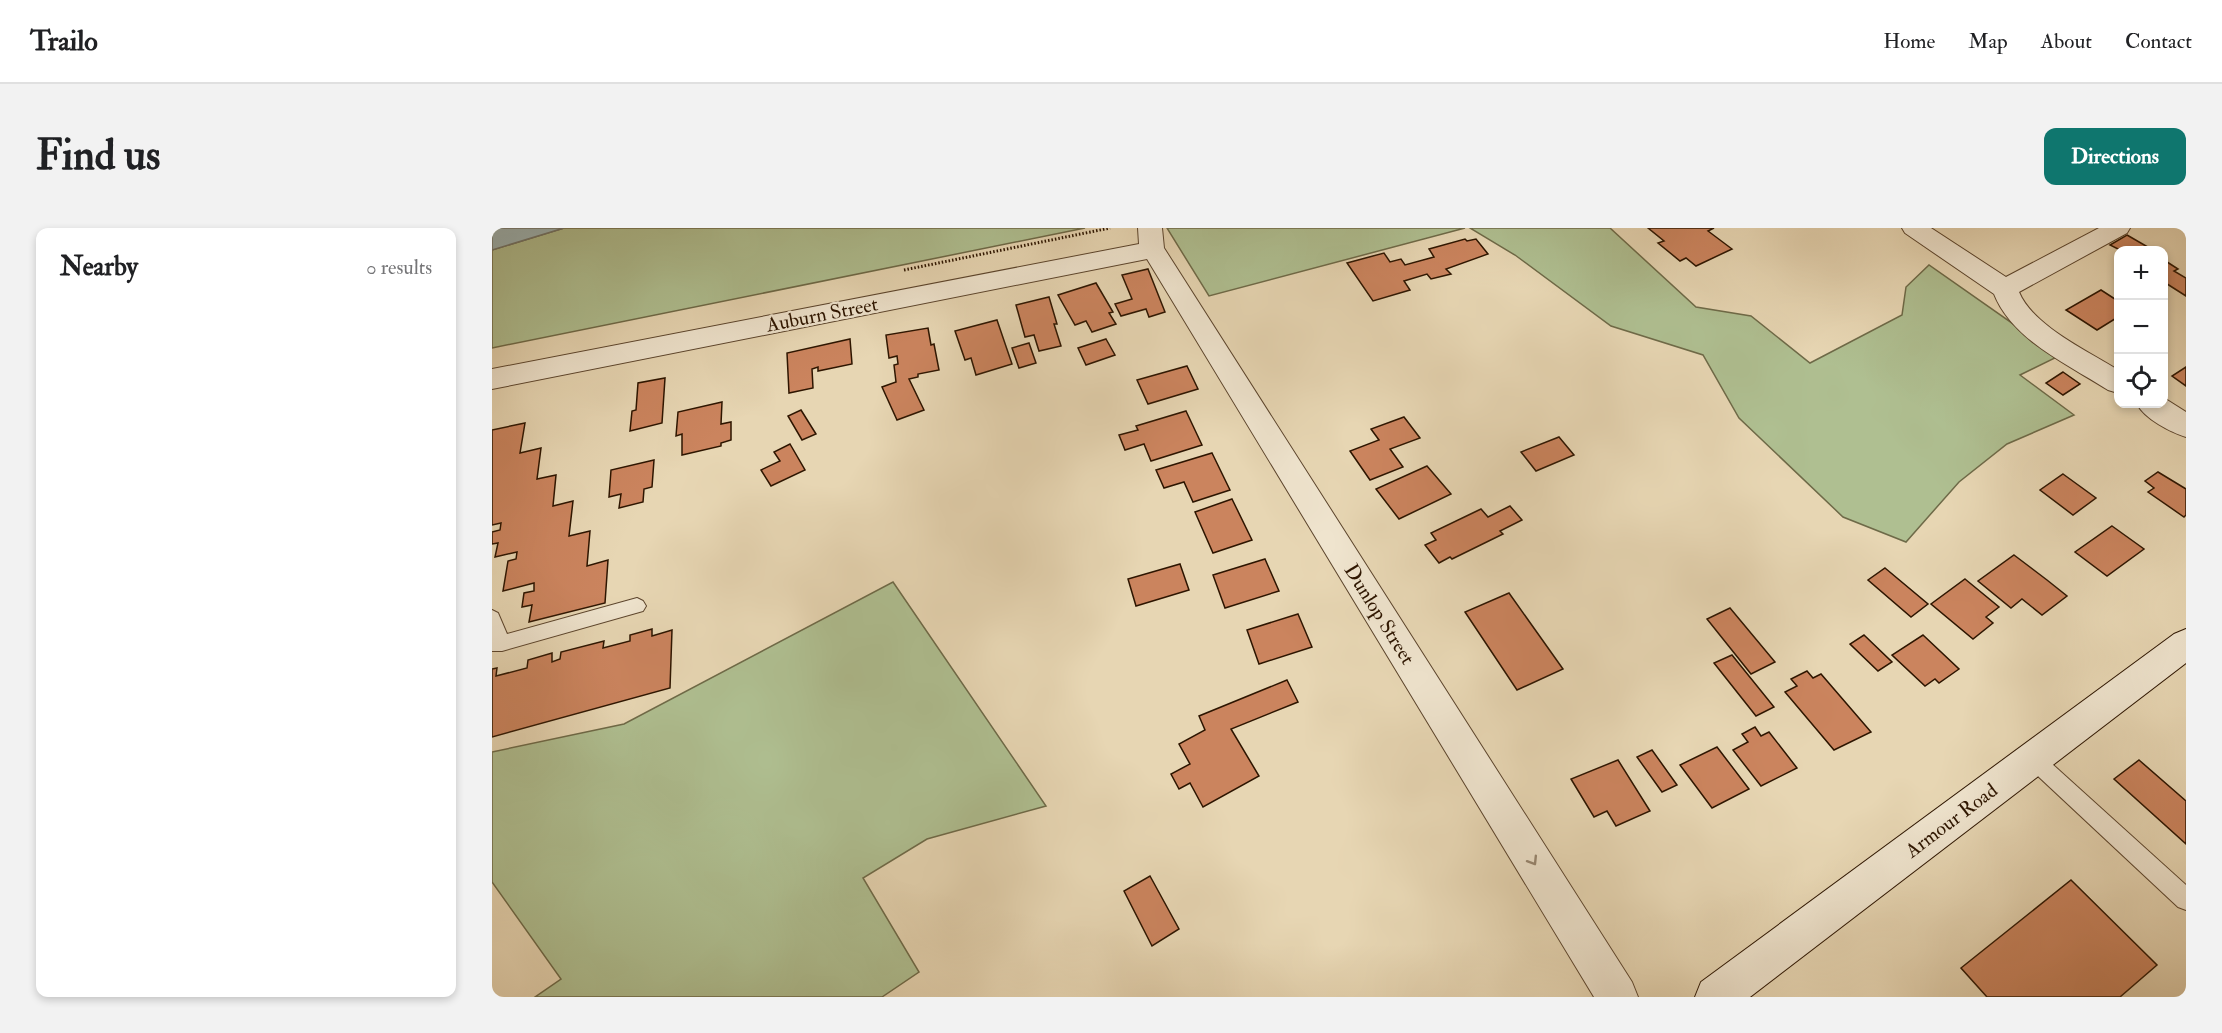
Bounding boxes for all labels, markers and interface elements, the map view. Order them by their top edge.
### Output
text: Trailo [30,24,98,59]
text: Home [1883,28,1935,55]
text: Map [1968,28,2008,55]
text: About [2041,28,2092,55]
text: Contact [2125,28,2192,55]
button: Directions [2044,128,2186,185]
text: Find us [36,130,160,182]
map controls [2114,246,2168,408]
button: + [2114,246,2168,300]
text: Nearby [60,251,138,283]
text: 0 results [366,255,432,280]
street label: Auburn Street [763,291,881,338]
button: − [2114,300,2168,354]
button: locate [2114,354,2168,408]
street label: Dunlop Street [1338,559,1421,670]
street label: Armour Road [1899,778,2002,864]
one-way arrow [1526,855,1538,865]

